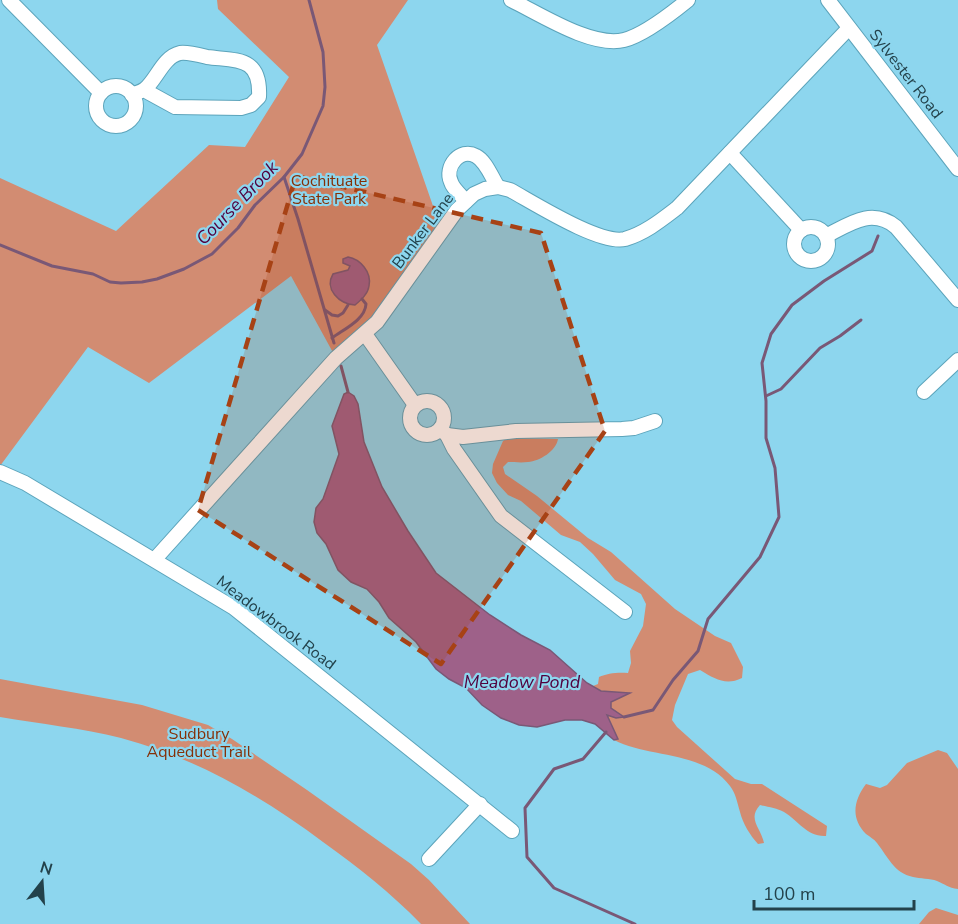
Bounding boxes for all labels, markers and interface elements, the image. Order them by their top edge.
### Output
street label: Sylvester Road [864,25,948,123]
water label: Course Brook [191,155,284,250]
park label: Cochituate State Park [291,170,367,210]
street label: Bunker Lane [387,189,459,273]
street label: Meadowbrook Road [212,571,340,675]
water label: Meadow Pond [464,670,581,694]
park label: Sudbury Aqueduct Trail [147,723,252,763]
north arrow [12,852,72,912]
text: N [37,856,55,881]
scale bar [754,873,914,911]
text: 100 m [763,882,815,906]

